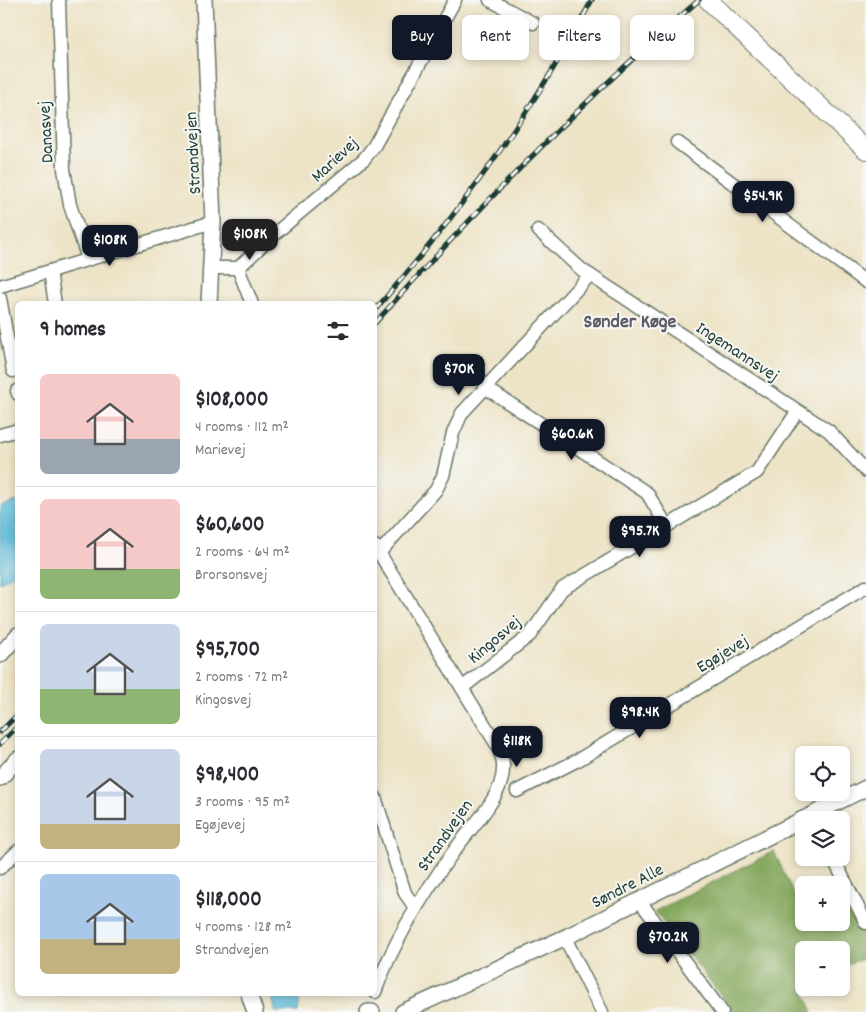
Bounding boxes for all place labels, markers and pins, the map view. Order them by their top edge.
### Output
pin: $54.9K [722,180,804,223]
pin: $108K [215,218,285,261]
pin: $108K [75,224,145,267]
pin: $70K [429,354,489,396]
pin: $60.6K [531,418,613,461]
pin: $95.7K [599,516,681,558]
pin: $98.4K [599,696,681,739]
pin: $118K [482,726,552,768]
pin: $70.2K [627,922,709,964]

